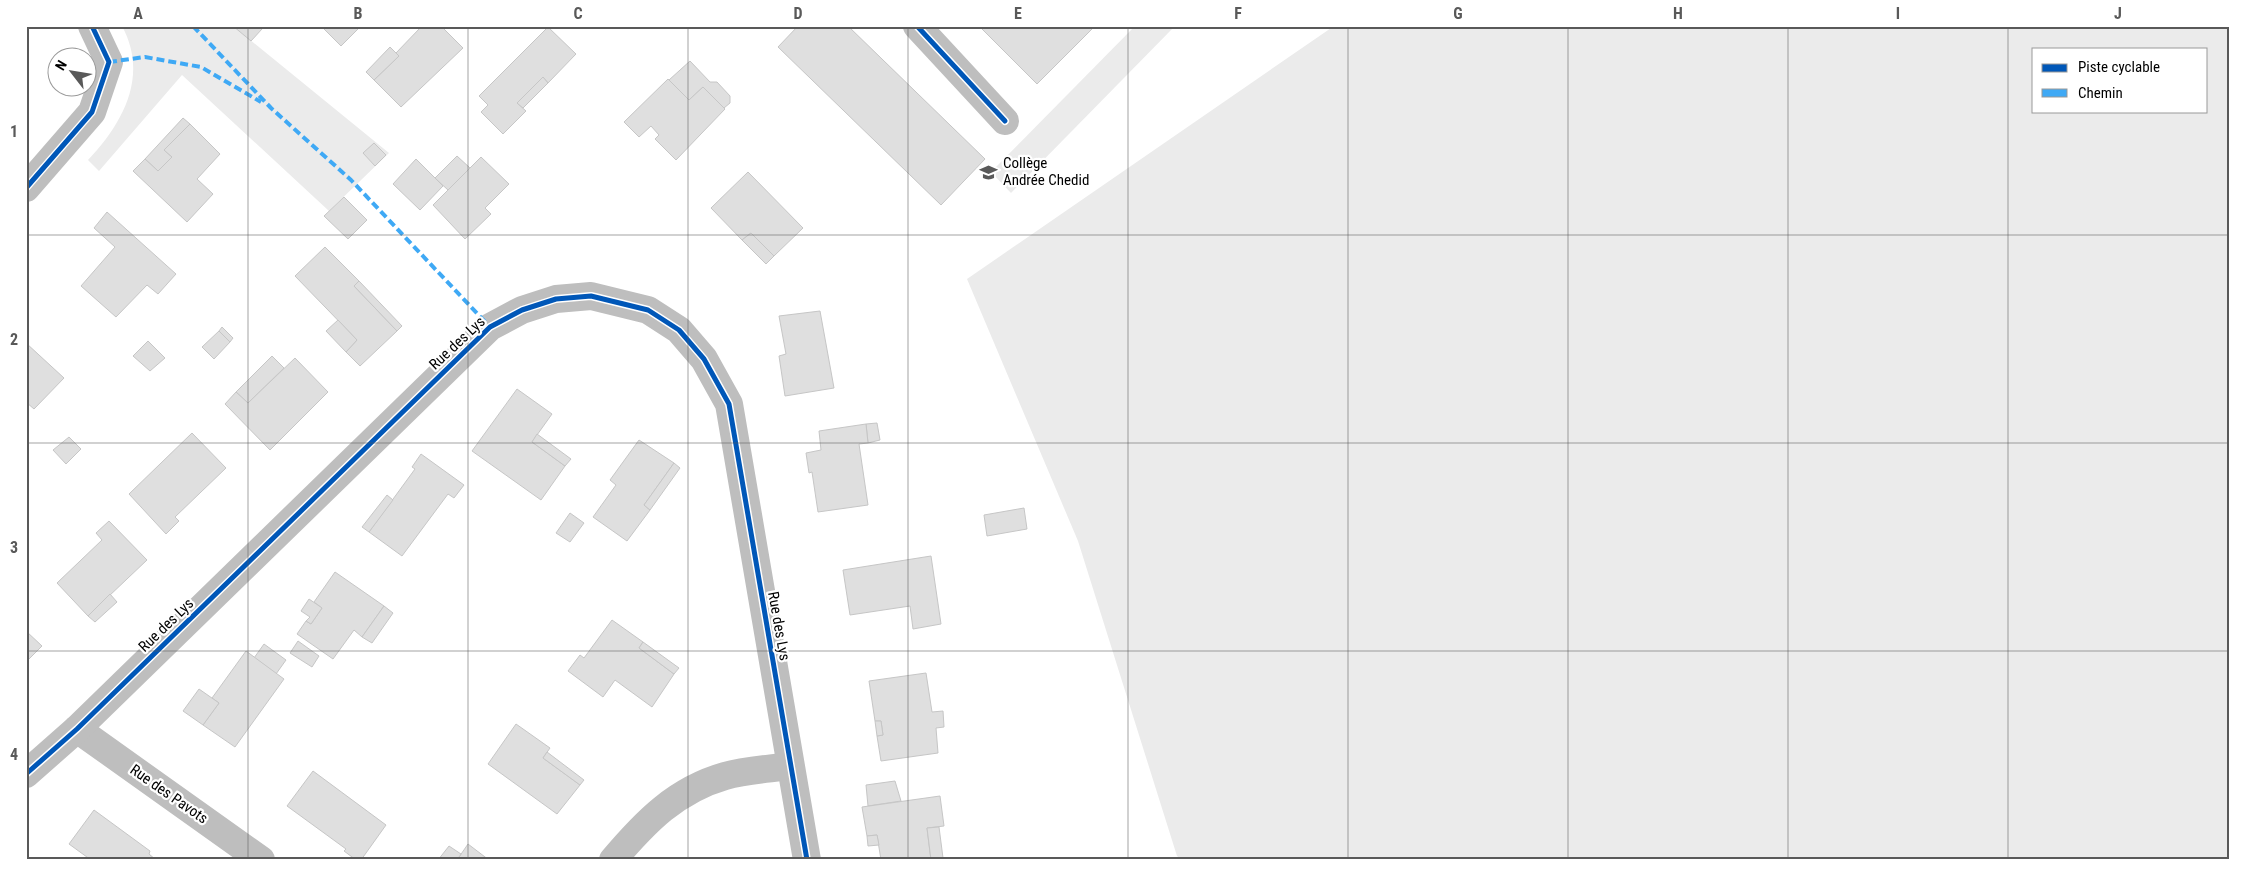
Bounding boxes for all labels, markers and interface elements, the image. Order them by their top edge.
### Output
text: A [133,4,143,23]
text: B [354,4,363,23]
text: C [573,4,583,23]
text: D [793,4,803,23]
text: E [1014,4,1022,23]
text: F [1234,4,1242,23]
text: G [1453,4,1463,23]
text: H [1673,4,1683,23]
text: I [1896,4,1900,23]
text: J [2114,4,2122,23]
north arrow [48,48,98,98]
legend [2032,48,2208,112]
text: N [52,58,70,73]
text: Piste cyclable [2078,58,2160,76]
text: Chemin [2078,84,2123,102]
text: 1 [10,122,18,141]
place label: Collège Andrée Chedid [1003,154,1089,189]
school or university icon: Collège Andrée Chedid [979,162,999,182]
street label: Rue des Lys [425,313,489,373]
text: 2 [10,330,18,349]
text: 3 [10,538,18,557]
street label: Rue des Lys [764,590,794,662]
street label: Rue des Lys [135,594,197,656]
text: 4 [10,745,18,764]
street label: Rue des Pavots [127,761,212,828]

